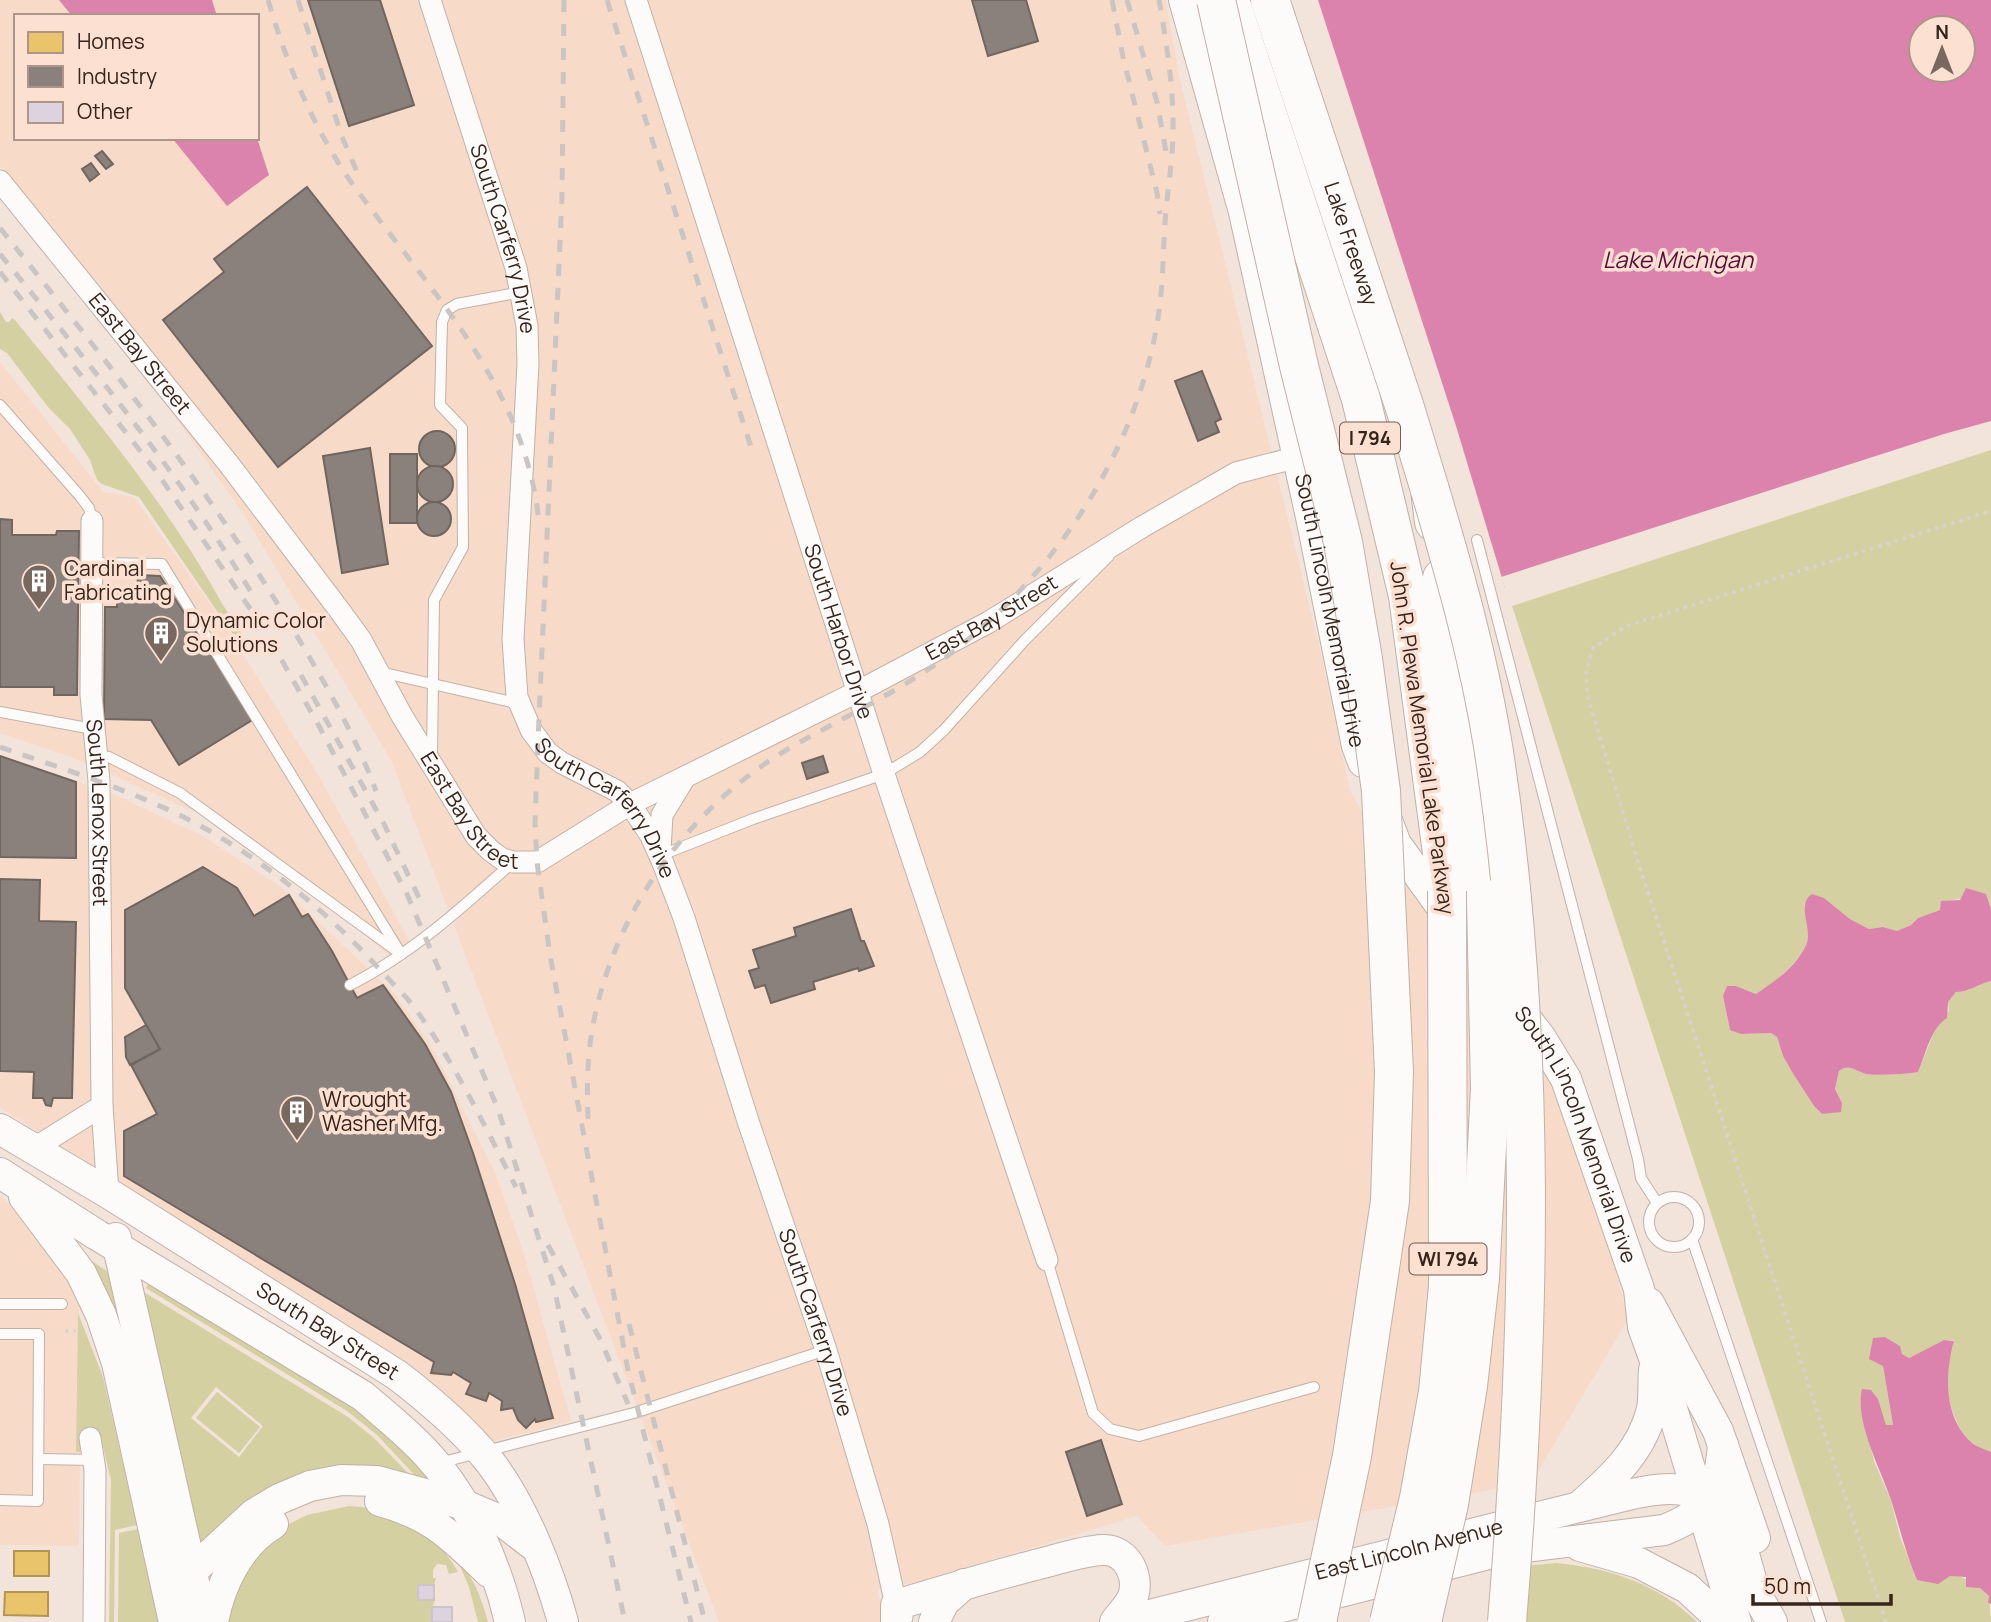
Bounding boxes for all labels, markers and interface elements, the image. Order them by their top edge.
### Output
legend [14,14,259,140]
north arrow [1907,14,1977,84]
text: N [1935,19,1949,45]
text: Homes [77,27,145,55]
text: Industry [77,62,157,90]
text: Other [77,97,133,125]
street label: South Carferry Drive [464,140,542,334]
street label: Lake Freeway [1318,178,1385,309]
water label: Lake Michigan [1603,243,1754,275]
street label: East Bay Street [83,287,198,419]
road number: I 794 [1340,422,1400,453]
street label: South Lincoln Memorial Drive [1289,471,1372,750]
street label: South Harbor Drive [798,540,880,722]
place label: Cardinal Fabricating [64,554,172,606]
street label: John R. Plewa Memorial Lake Parkway [1384,559,1462,916]
building icon: Cardinal Fabricating [20,562,58,611]
street label: East Bay Street [920,568,1062,666]
place label: Dynamic Color Solutions [186,606,327,658]
building icon: Dynamic Color Solutions [142,614,180,663]
street label: South Lenox Street [80,718,115,906]
street label: South Carferry Drive [528,732,682,882]
street label: East Bay Street [414,746,519,875]
street label: South Lincoln Memorial Drive [1508,1000,1644,1267]
place label: Wrought Washer Mfg. [322,1085,443,1137]
building icon: Wrought Washer Mfg. [278,1093,316,1142]
street label: South Carferry Drive [773,1225,860,1420]
road number: WI 794 [1410,1244,1486,1274]
street label: South Bay Street [251,1275,405,1386]
street label: East Lincoln Avenue [1312,1512,1506,1586]
scale bar [1753,1562,1891,1606]
text: 50 m [1764,1572,1811,1600]

